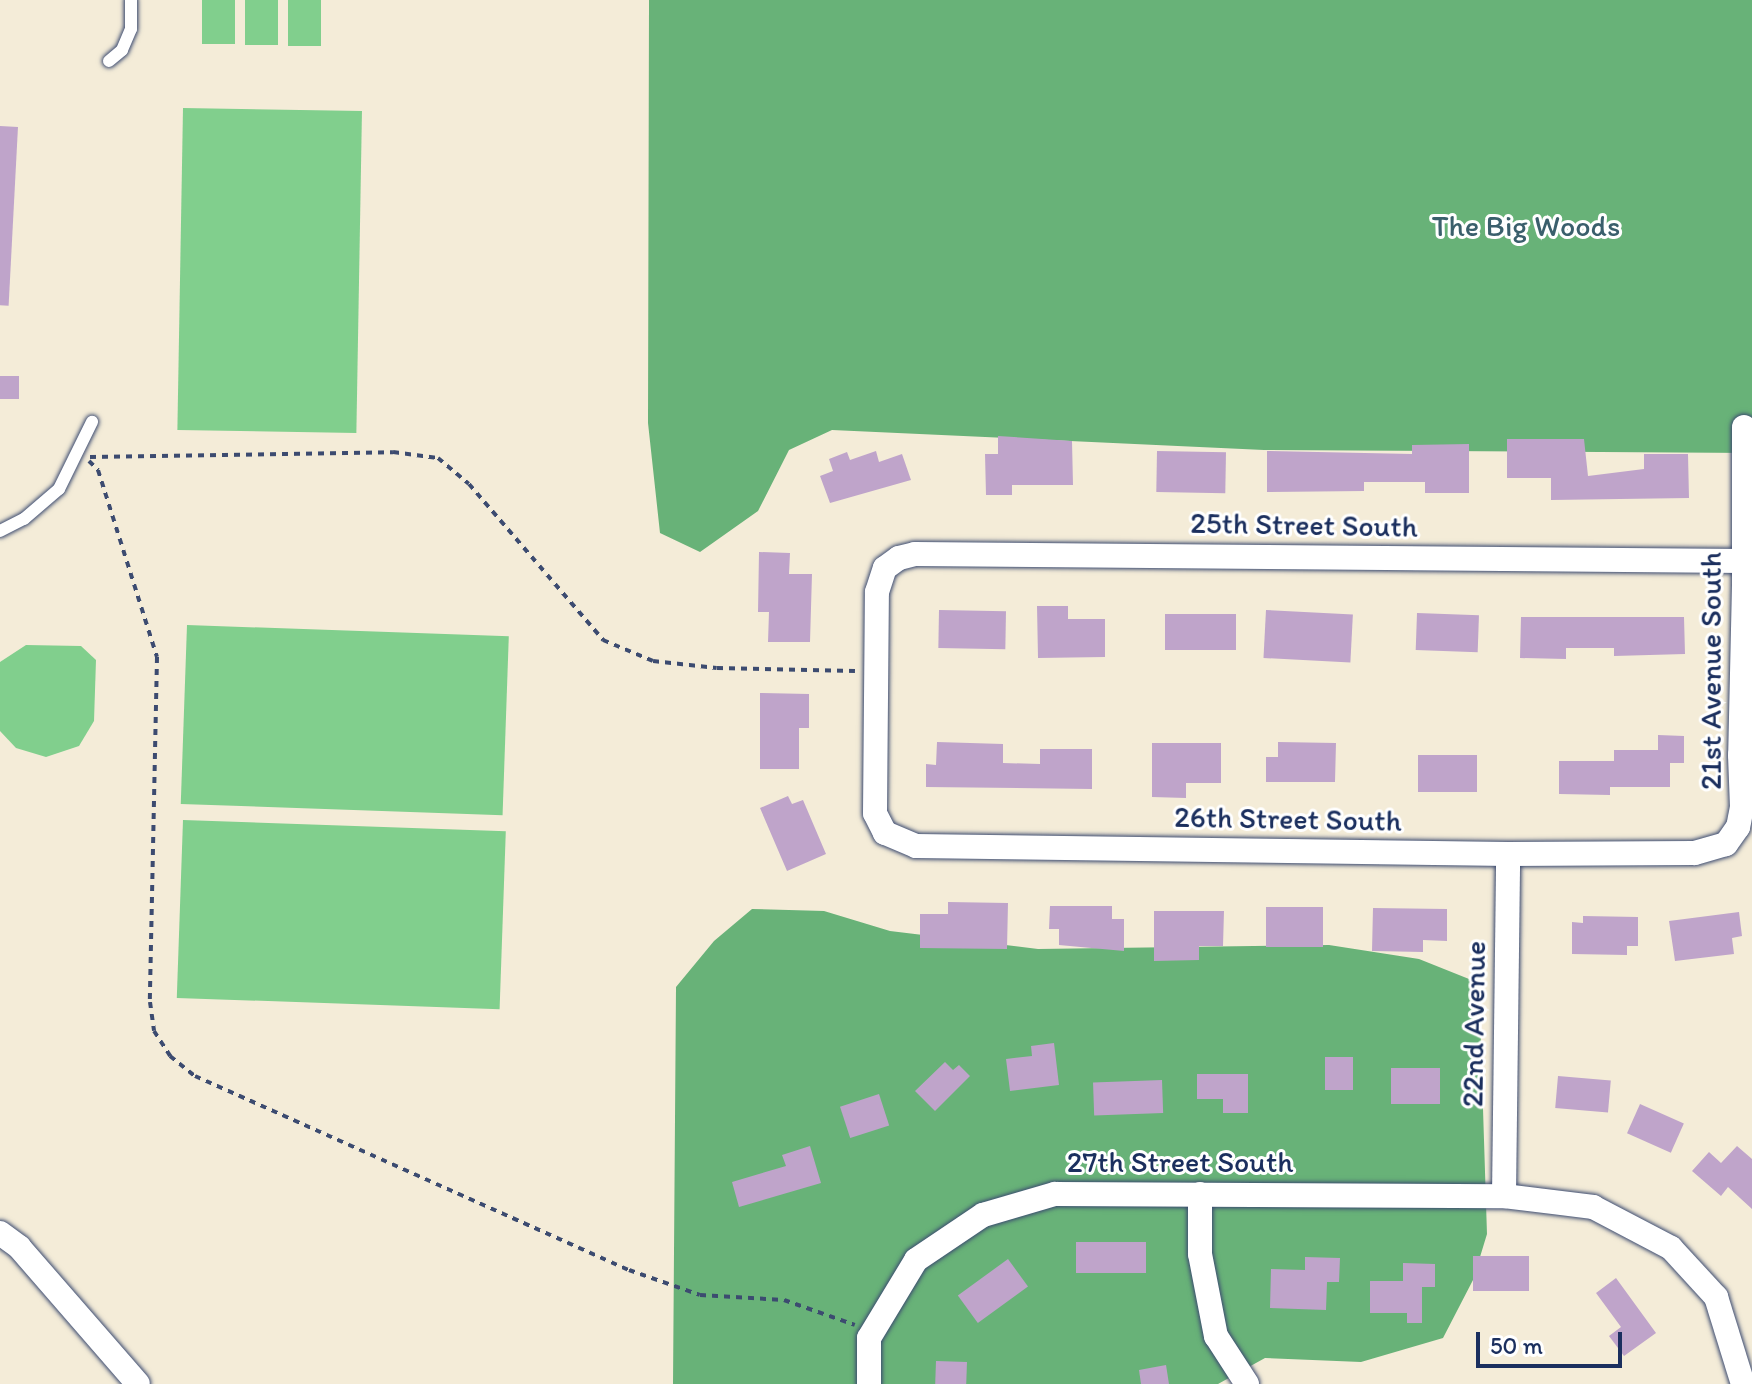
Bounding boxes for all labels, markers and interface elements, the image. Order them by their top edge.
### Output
park label: The Big Woods [1432,208,1620,244]
street label: 25th Street South [1191,505,1417,545]
street label: 21st Avenue South [1693,553,1729,789]
street label: 26th Street South [1175,799,1401,839]
street label: 22nd Avenue [1455,941,1493,1107]
street label: 27th Street South [1067,1144,1293,1180]
scale bar [1480,1316,1626,1366]
text: 50 m [1490,1331,1543,1360]

